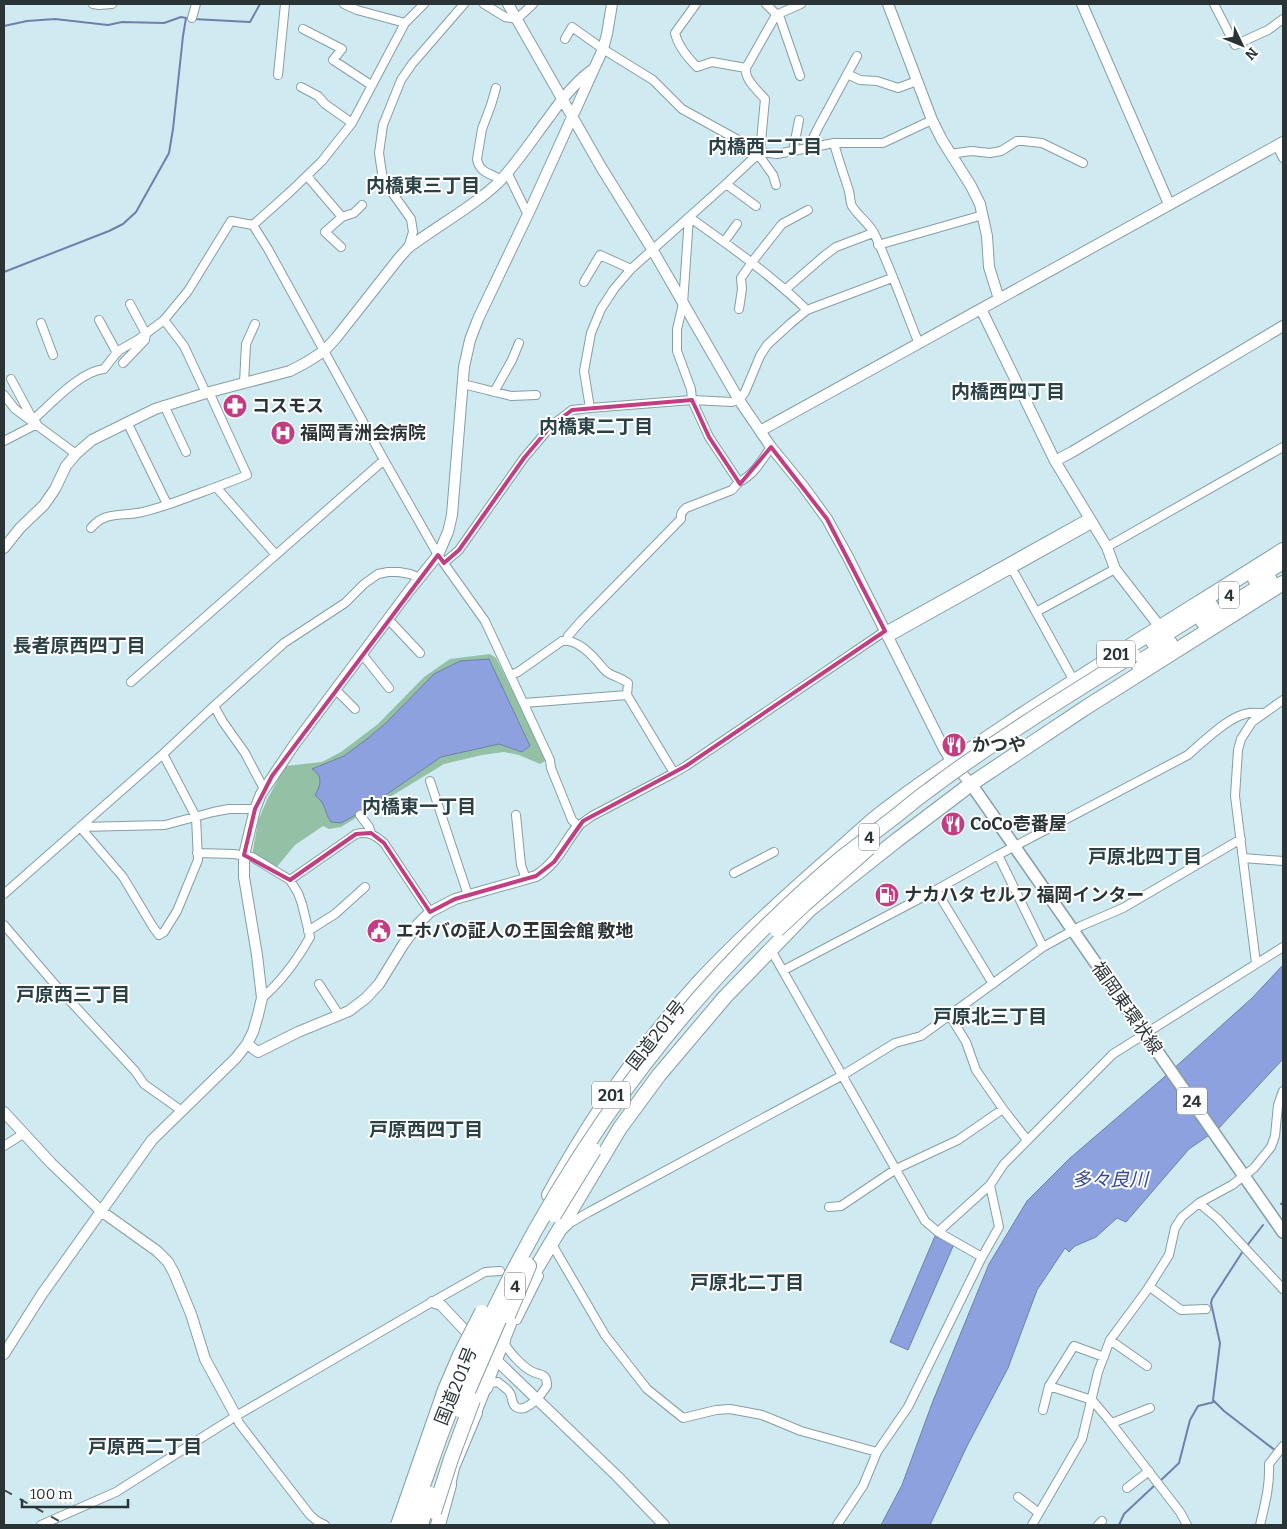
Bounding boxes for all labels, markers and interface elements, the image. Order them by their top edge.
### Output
north arrow [1217,20,1267,70]
text: N [1241,44,1261,63]
district label: 内橋西二丁目 [708,135,822,158]
district label: 内橋東三丁目 [366,174,480,197]
district label: 内橋西四丁目 [951,380,1065,403]
pharmacy icon: コスモス [222,393,248,419]
place label: コスモス [252,395,324,417]
district label: 内橋東二丁目 [539,415,653,438]
hospital icon: 福岡青洲会病院 [270,420,296,446]
place label: 福岡青洲会病院 [300,422,426,444]
road number: 4 [1219,582,1239,608]
district label: 長者原西四丁目 [12,634,146,657]
road number: 201 [1097,641,1135,668]
restaurant icon: かつや [941,732,967,758]
place label: かつや [972,734,1026,756]
district label: 内橋東一丁目 [362,795,476,818]
restaurant icon: CoCo壱番屋 [940,811,966,837]
place label: CoCo壱番屋 [970,813,1067,835]
road number: 4 [859,824,879,850]
district label: 戸原北四丁目 [1088,845,1202,868]
fuel station icon: ナカハタ セルフ 福岡インター [874,882,900,908]
place label: ナカハタ セルフ 福岡インター [904,884,1144,906]
public building icon: エホバの証人の王国会館 敷地 [366,918,392,944]
place label: エホバの証人の王国会館 敷地 [396,920,633,942]
street label: 福岡東環状線 [1087,957,1167,1059]
district label: 戸原西三丁目 [16,983,130,1006]
street label: 国道201号 [622,996,690,1074]
district label: 戸原北三丁目 [933,1005,1047,1028]
road number: 201 [592,1082,630,1108]
road number: 24 [1177,1088,1207,1114]
district label: 戸原西四丁目 [369,1118,483,1141]
water label: 多々良川 [1072,1168,1150,1191]
district label: 戸原北二丁目 [690,1271,804,1294]
road number: 4 [505,1272,525,1300]
street label: 国道201号 [430,1344,482,1428]
district label: 戸原西二丁目 [88,1435,202,1458]
scale bar [22,1476,129,1508]
text: 100 m [30,1485,73,1503]

